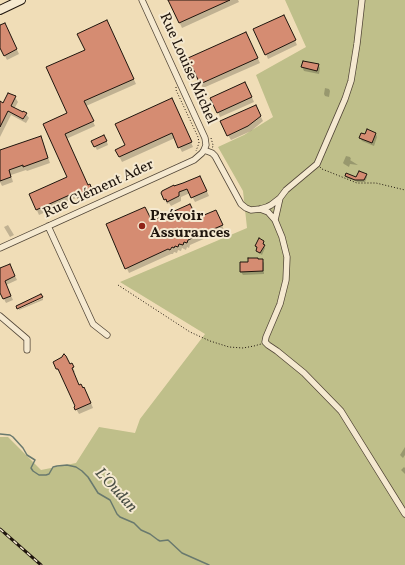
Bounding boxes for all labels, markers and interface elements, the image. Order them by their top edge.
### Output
street label: Rue Louise Michel [154,10,220,128]
street label: Rue Clément Ader [41,156,157,224]
place label: Prévoir Assurances [150,208,230,243]
marker: Prévoir Assurances [137,221,147,231]
water label: L'Oudan [90,465,140,517]

